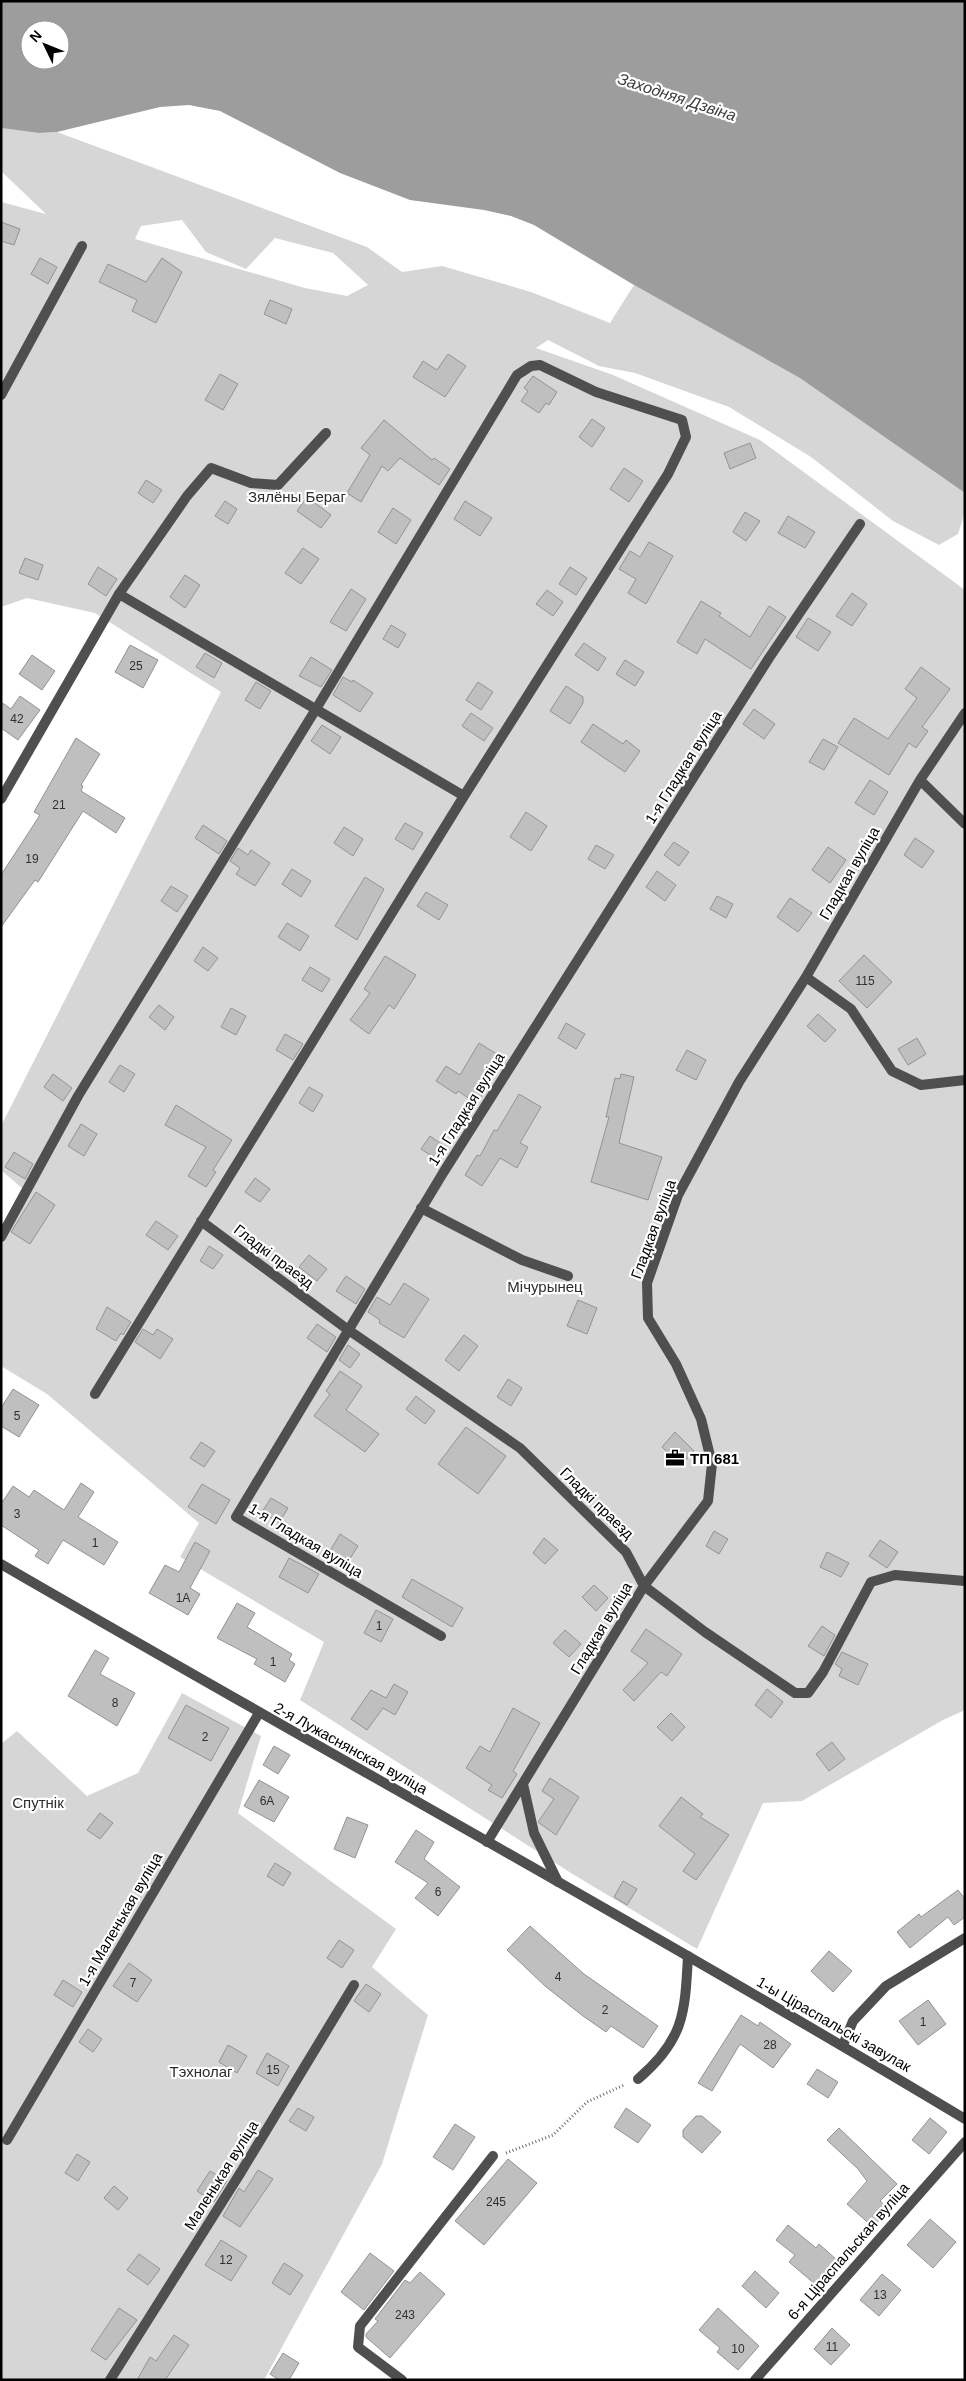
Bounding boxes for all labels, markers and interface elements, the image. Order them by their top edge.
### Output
north arrow [20,20,70,70]
text: N [26,27,45,45]
water label: Заходняя Дзвіна [616,70,738,124]
park label: Зялёны Бераг [248,488,346,505]
house number: 25 [129,659,143,673]
street label: 1-я Гладкая вуліца [641,707,725,827]
house number: 42 [10,712,24,726]
house number: 21 [52,798,66,812]
street label: Гладкая вуліца [816,823,883,922]
house number: 19 [25,852,39,866]
house number: 115 [855,974,875,988]
street label: 1-я Гладкая вуліца [424,1049,508,1169]
street label: Гладкая вуліца [627,1176,679,1281]
street label: Гладкі праезд [231,1221,317,1292]
park label: Мічурынец [507,1278,583,1295]
house number: 5 [14,1409,21,1423]
office icon: ТП 681 [664,1447,686,1469]
place label: ТП 681 [690,1450,739,1467]
street label: Гладкі праезд [557,1464,637,1542]
street label: 1-я Гладкая вуліца [246,1499,367,1581]
house number: 3 [14,1507,21,1521]
house number: 1 [92,1536,99,1550]
street label: Гладкая вуліца [567,1578,636,1677]
house number: 1А [176,1591,190,1605]
house number: 1 [376,1619,383,1633]
house number: 1 [270,1655,277,1669]
house number: 8 [112,1696,119,1710]
street label: 2-я Лужаснянская вуліца [271,1699,431,1798]
house number: 2 [202,1730,209,1744]
park label: Спутнік [12,1794,64,1811]
house number: 6А [260,1794,274,1808]
street label: 1-я Маленькая вуліца [75,1849,165,1989]
house number: 6 [435,1885,442,1899]
house number: 4 [555,1970,562,1984]
street label: 1-ы Ціраспальскі завулак [754,1973,914,2075]
house number: 7 [130,1976,137,1990]
house number: 2 [602,2003,609,2017]
house number: 1 [920,2015,927,2029]
house number: 28 [763,2038,777,2052]
park label: Тэхнолаг [169,2063,233,2080]
house number: 15 [266,2063,280,2077]
street label: Маленькая вуліца [181,2117,262,2233]
street label: 6-я Ціраспальская вуліца [784,2178,913,2323]
house number: 245 [486,2195,506,2209]
house number: 12 [219,2253,233,2267]
house number: 13 [873,2288,887,2302]
house number: 243 [395,2308,415,2322]
house number: 11 [826,2340,839,2354]
house number: 10 [731,2342,745,2356]

